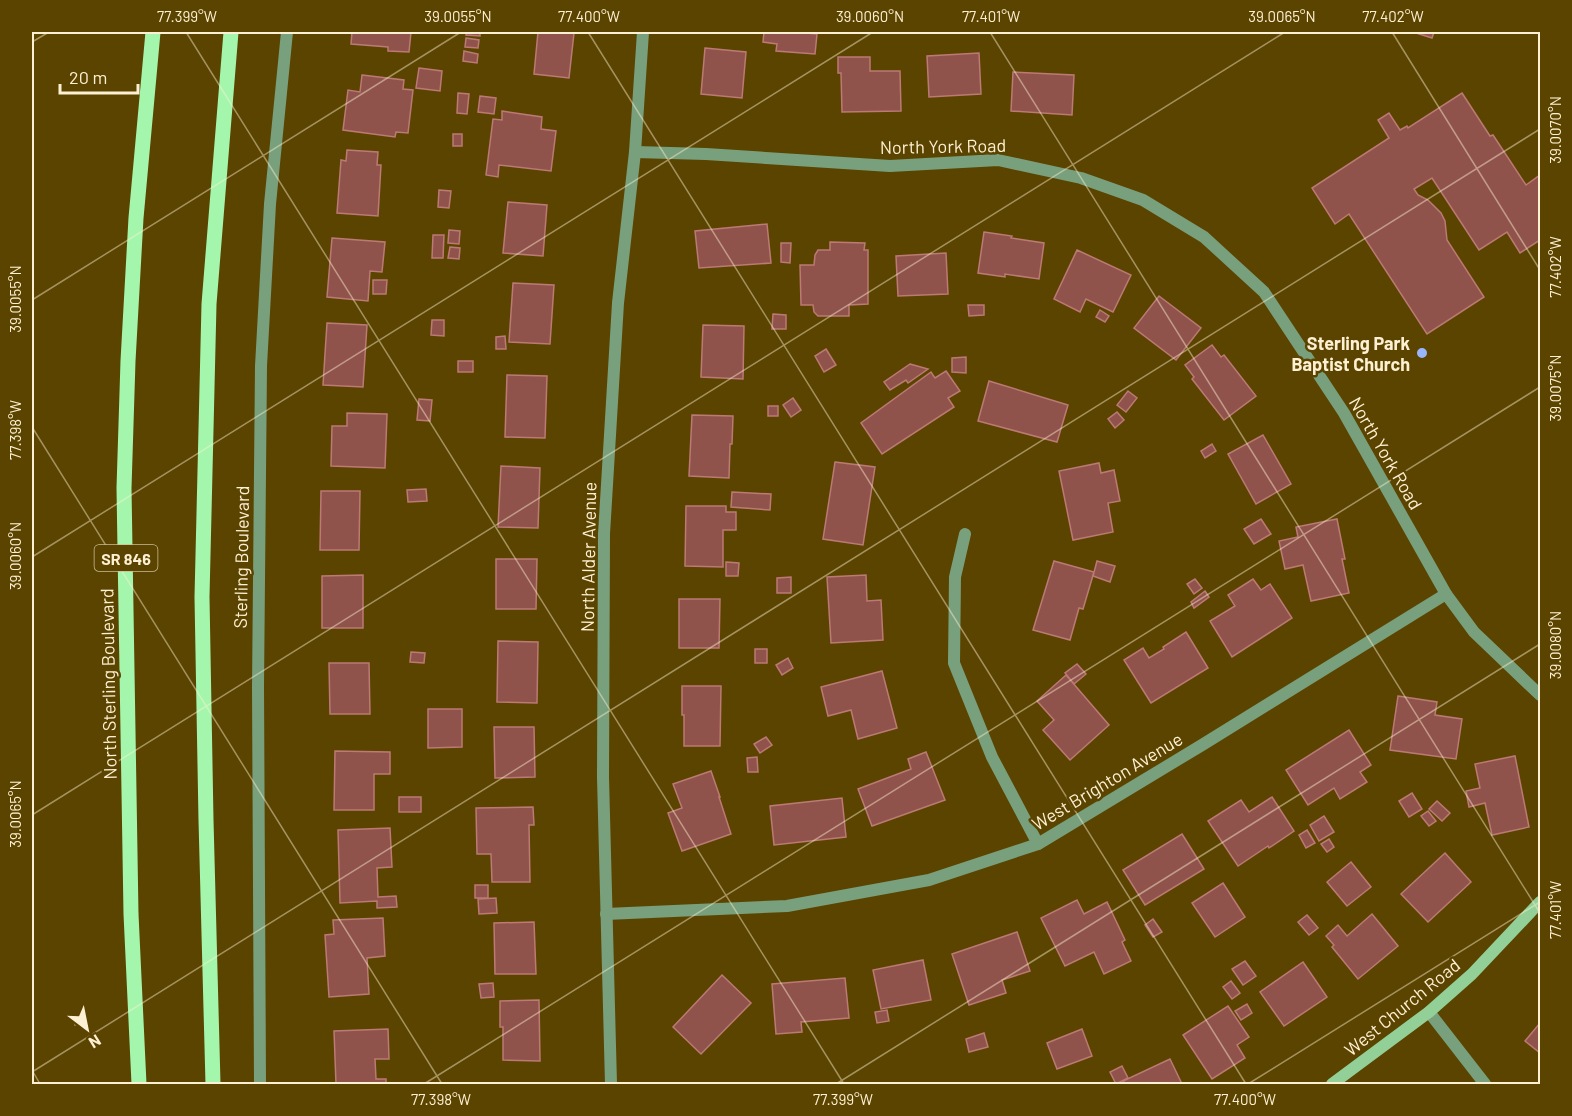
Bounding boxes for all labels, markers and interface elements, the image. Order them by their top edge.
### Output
text: 77.399°W [157,7,217,25]
text: 39.0055°N [424,7,492,25]
text: 77.400°W [558,7,620,25]
text: 39.0060°N [836,7,904,25]
text: 77.401°W [962,7,1020,25]
text: 39.0065°N [1248,7,1316,25]
text: 77.402°W [1362,7,1424,25]
scale bar [60,57,138,95]
text: 20 m [69,66,107,88]
text: 39.0070°N [1546,96,1564,164]
street label: North York Road [880,134,1006,158]
text: 77.402°W [1546,236,1564,298]
text: 39.0055°N [6,265,24,333]
place label: Sterling Park Baptist Church [1292,332,1410,375]
marker: Sterling Park Baptist Church [1415,346,1429,360]
text: 39.0075°N [1546,355,1564,421]
street label: North York Road [1345,393,1427,513]
text: 77.398°W [6,400,24,460]
street label: North Alder Avenue [576,482,600,632]
street label: Sterling Boulevard [229,485,253,629]
text: 39.0060°N [6,522,24,590]
road number: SR 846 [94,545,158,571]
street label: North Sterling Boulevard [95,588,121,780]
text: 39.0080°N [1546,611,1564,679]
street label: West Brighton Avenue [1028,727,1186,835]
text: 39.0065°N [6,780,24,848]
text: 77.401°W [1546,881,1564,939]
street label: West Church Road [1340,954,1464,1060]
north arrow [57,999,117,1059]
text: N [86,1031,105,1053]
text: 77.398°W [411,1090,471,1108]
text: 77.399°W [813,1090,873,1108]
text: 77.400°W [1214,1090,1276,1108]

